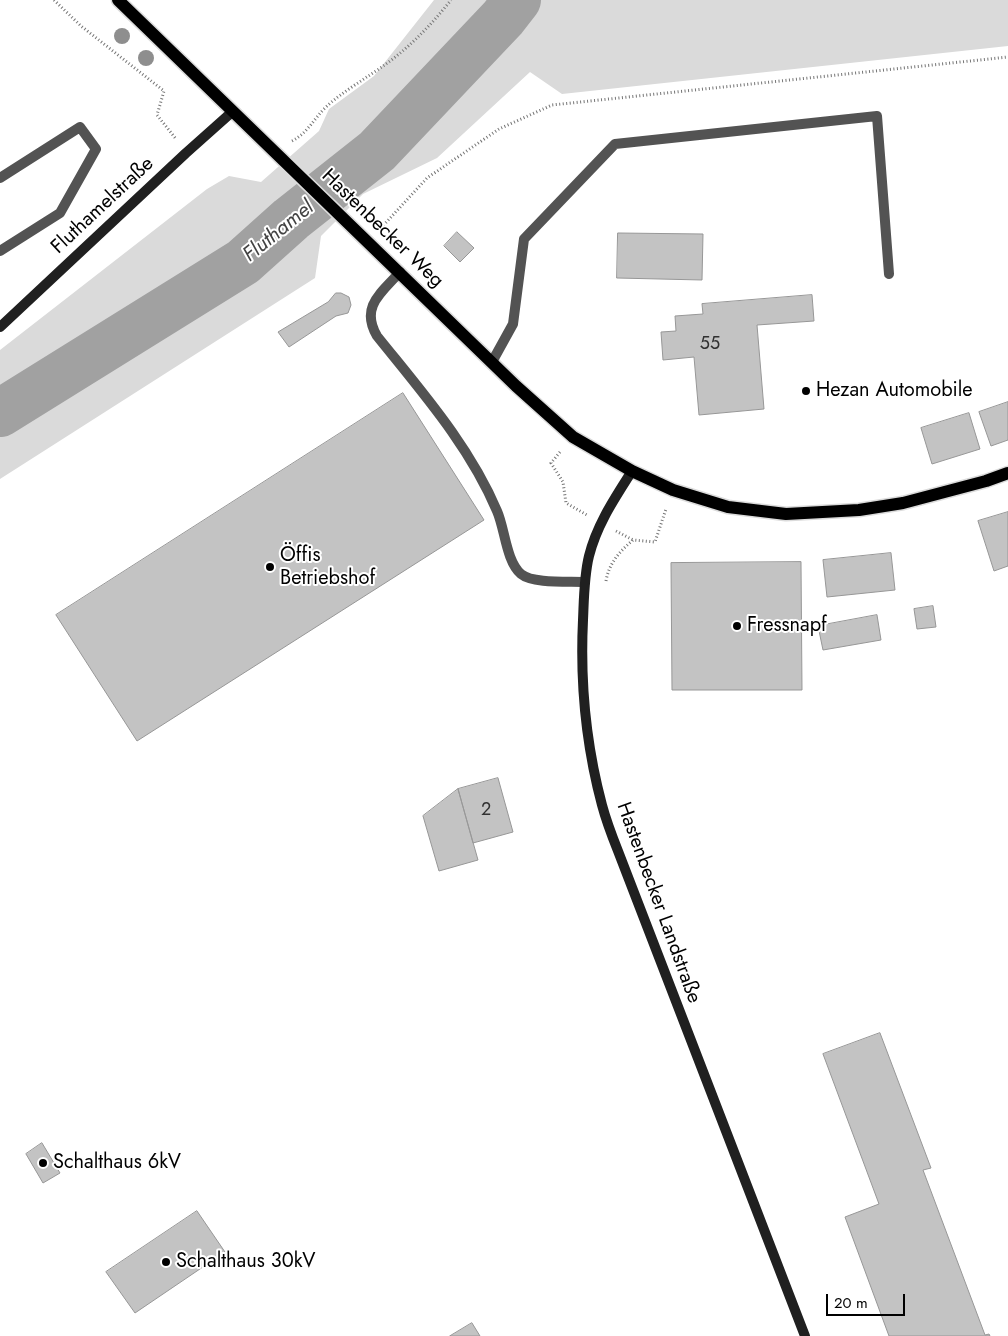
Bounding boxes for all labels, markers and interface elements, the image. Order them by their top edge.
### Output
street label: Fluthamelstraße [47,152,159,260]
street label: Hastenbecker Weg [316,165,448,293]
water label: Fluthamel [238,196,320,268]
house number: 55 [700,334,720,356]
place label: Hezan Automobile [816,379,973,403]
marker: Hezan Automobile [800,385,812,397]
place label: Öffis Betriebshof [280,544,375,591]
marker: Öffis Betriebshof [264,561,276,573]
place label: Fressnapf [747,614,827,638]
marker: Fressnapf [731,620,743,632]
street label: Hastenbecker Landstraße [610,799,706,1007]
house number: 2 [481,800,491,822]
place label: Schalthaus 6kV [53,1151,181,1175]
marker: Schalthaus 6kV [37,1157,49,1169]
place label: Schalthaus 30kV [176,1250,315,1274]
marker: Schalthaus 30kV [160,1256,172,1268]
scale bar [828,1284,907,1316]
text: 20 m [834,1292,868,1314]

